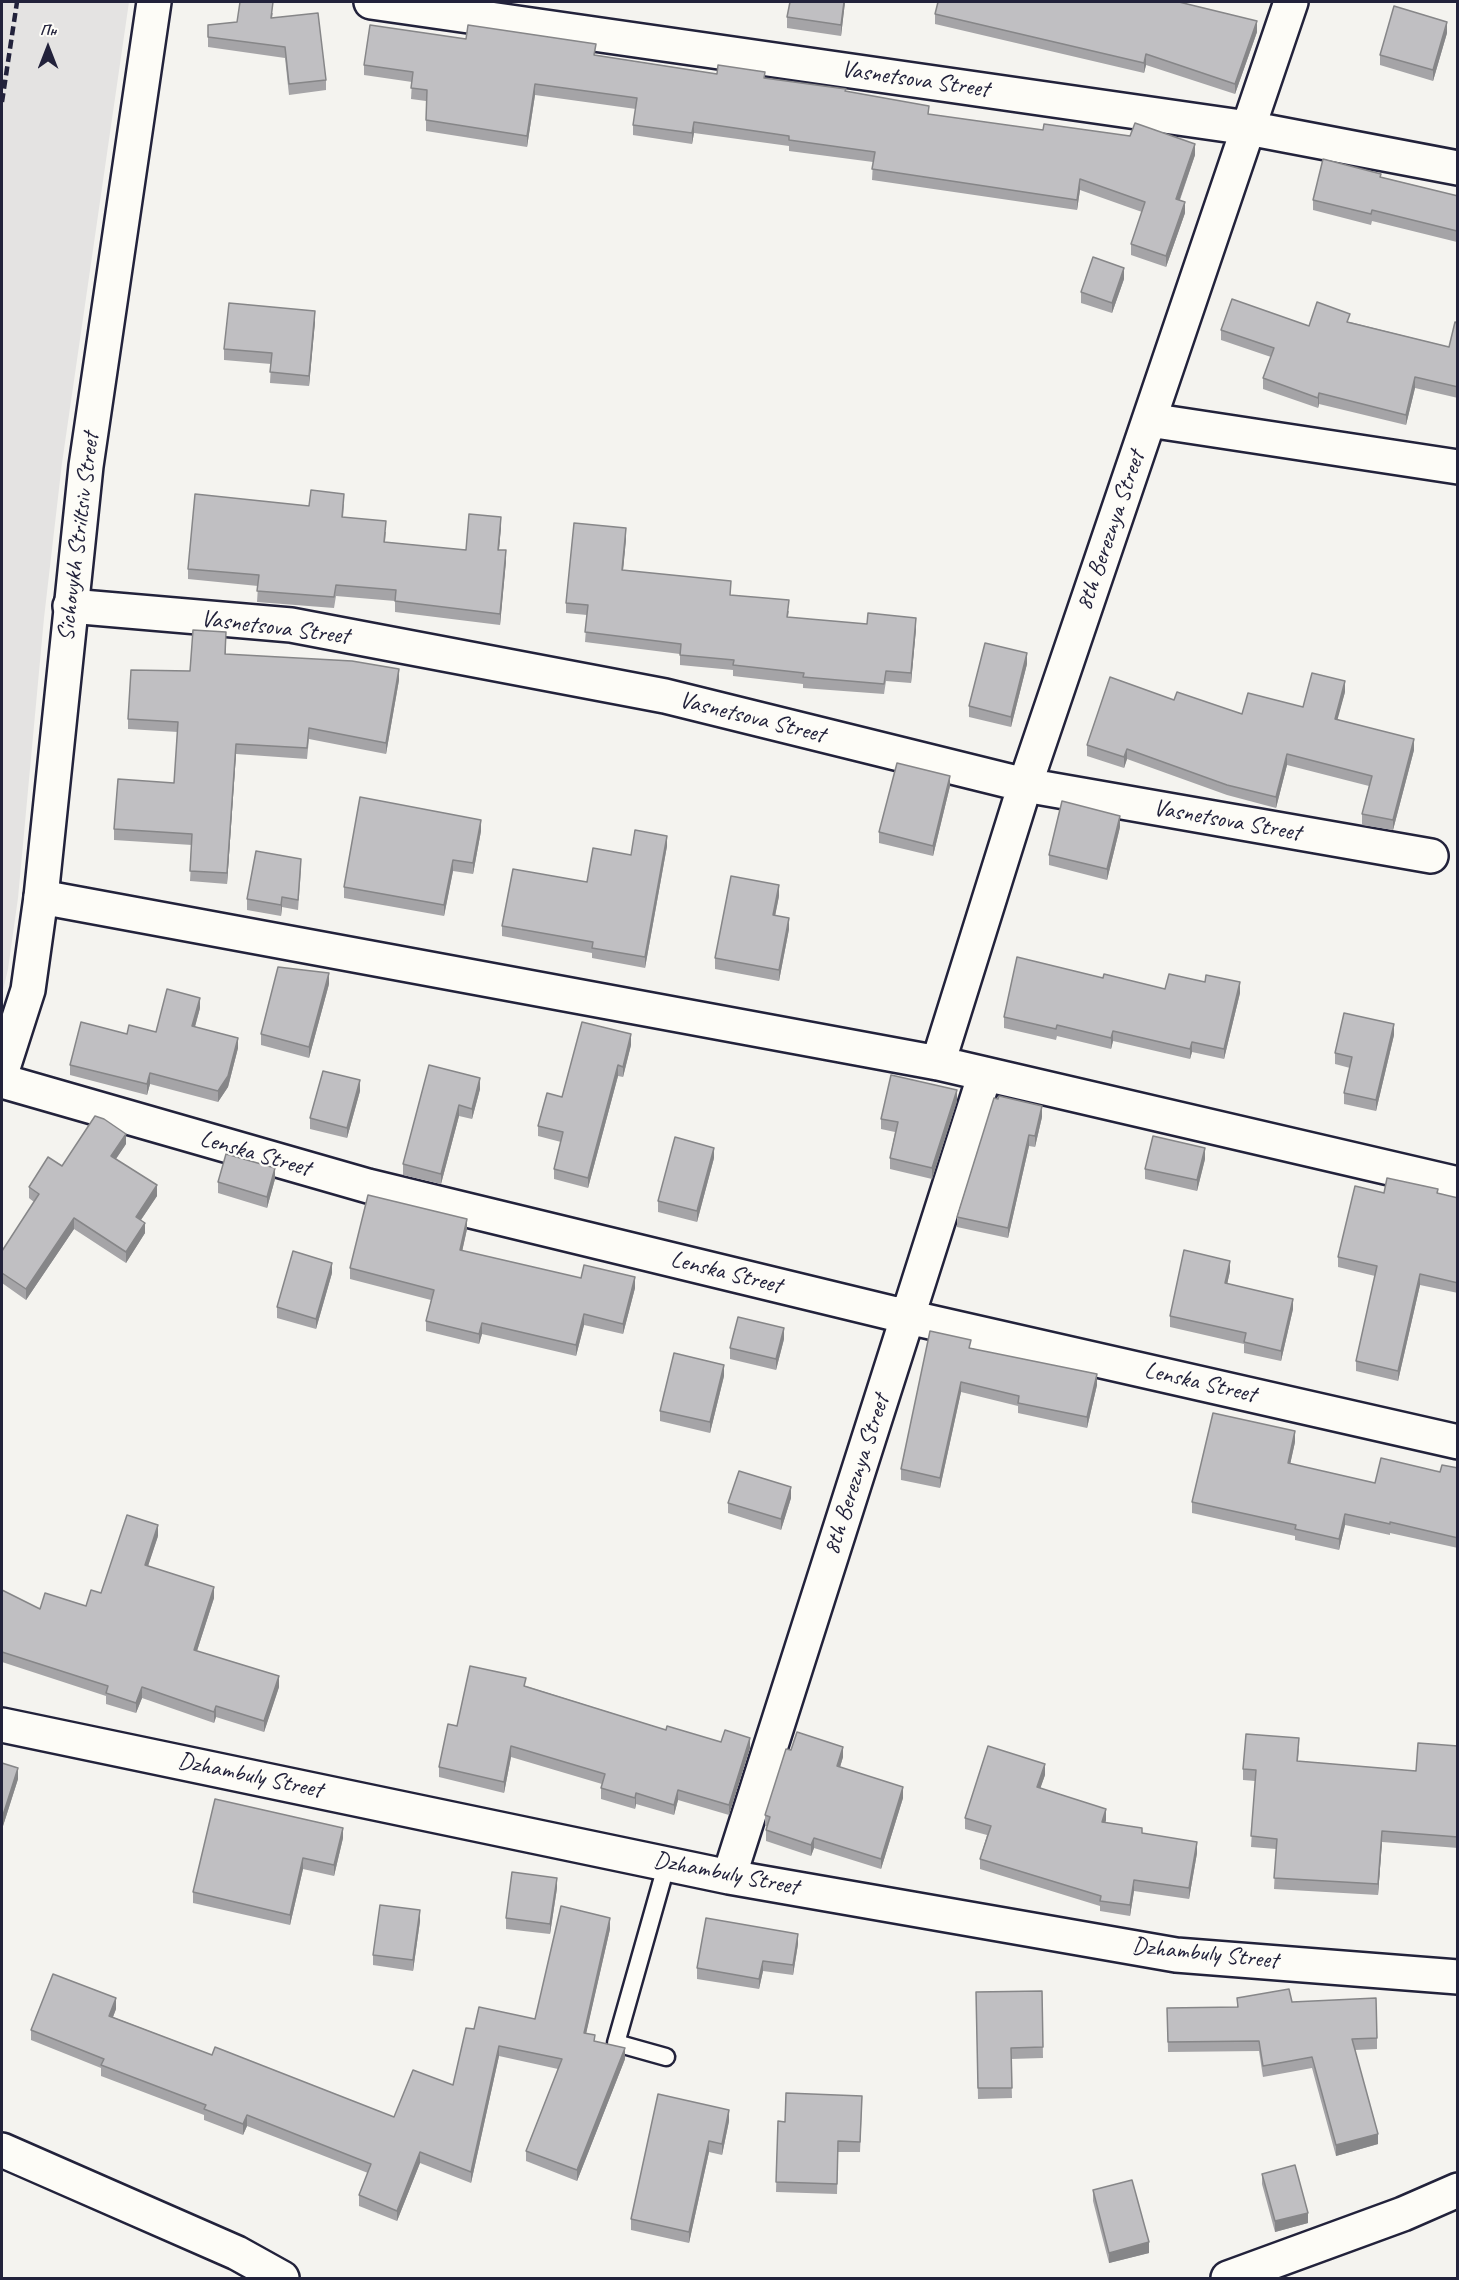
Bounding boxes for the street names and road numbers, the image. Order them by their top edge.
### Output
street label: Vasnetsova Street [839,55,991,105]
street label: Sichovykh Striltsiv Street [52,431,106,643]
street label: 8th Bereznya Street [1070,448,1152,614]
street label: Vasnetsova Street [199,605,351,651]
street label: Vasnetsova Street [676,686,828,750]
street label: Vasnetsova Street [1151,794,1303,848]
street label: Lenska Street [196,1125,314,1183]
street label: Lenska Street [667,1245,785,1301]
street label: Lenska Street [1141,1356,1259,1410]
street label: 8th Bereznya Street [818,1391,896,1559]
street label: Dzhambuly Street [175,1747,325,1805]
street label: Dzhambuly Street [651,1846,801,1902]
street label: Dzhambuly Street [1131,1932,1279,1976]

